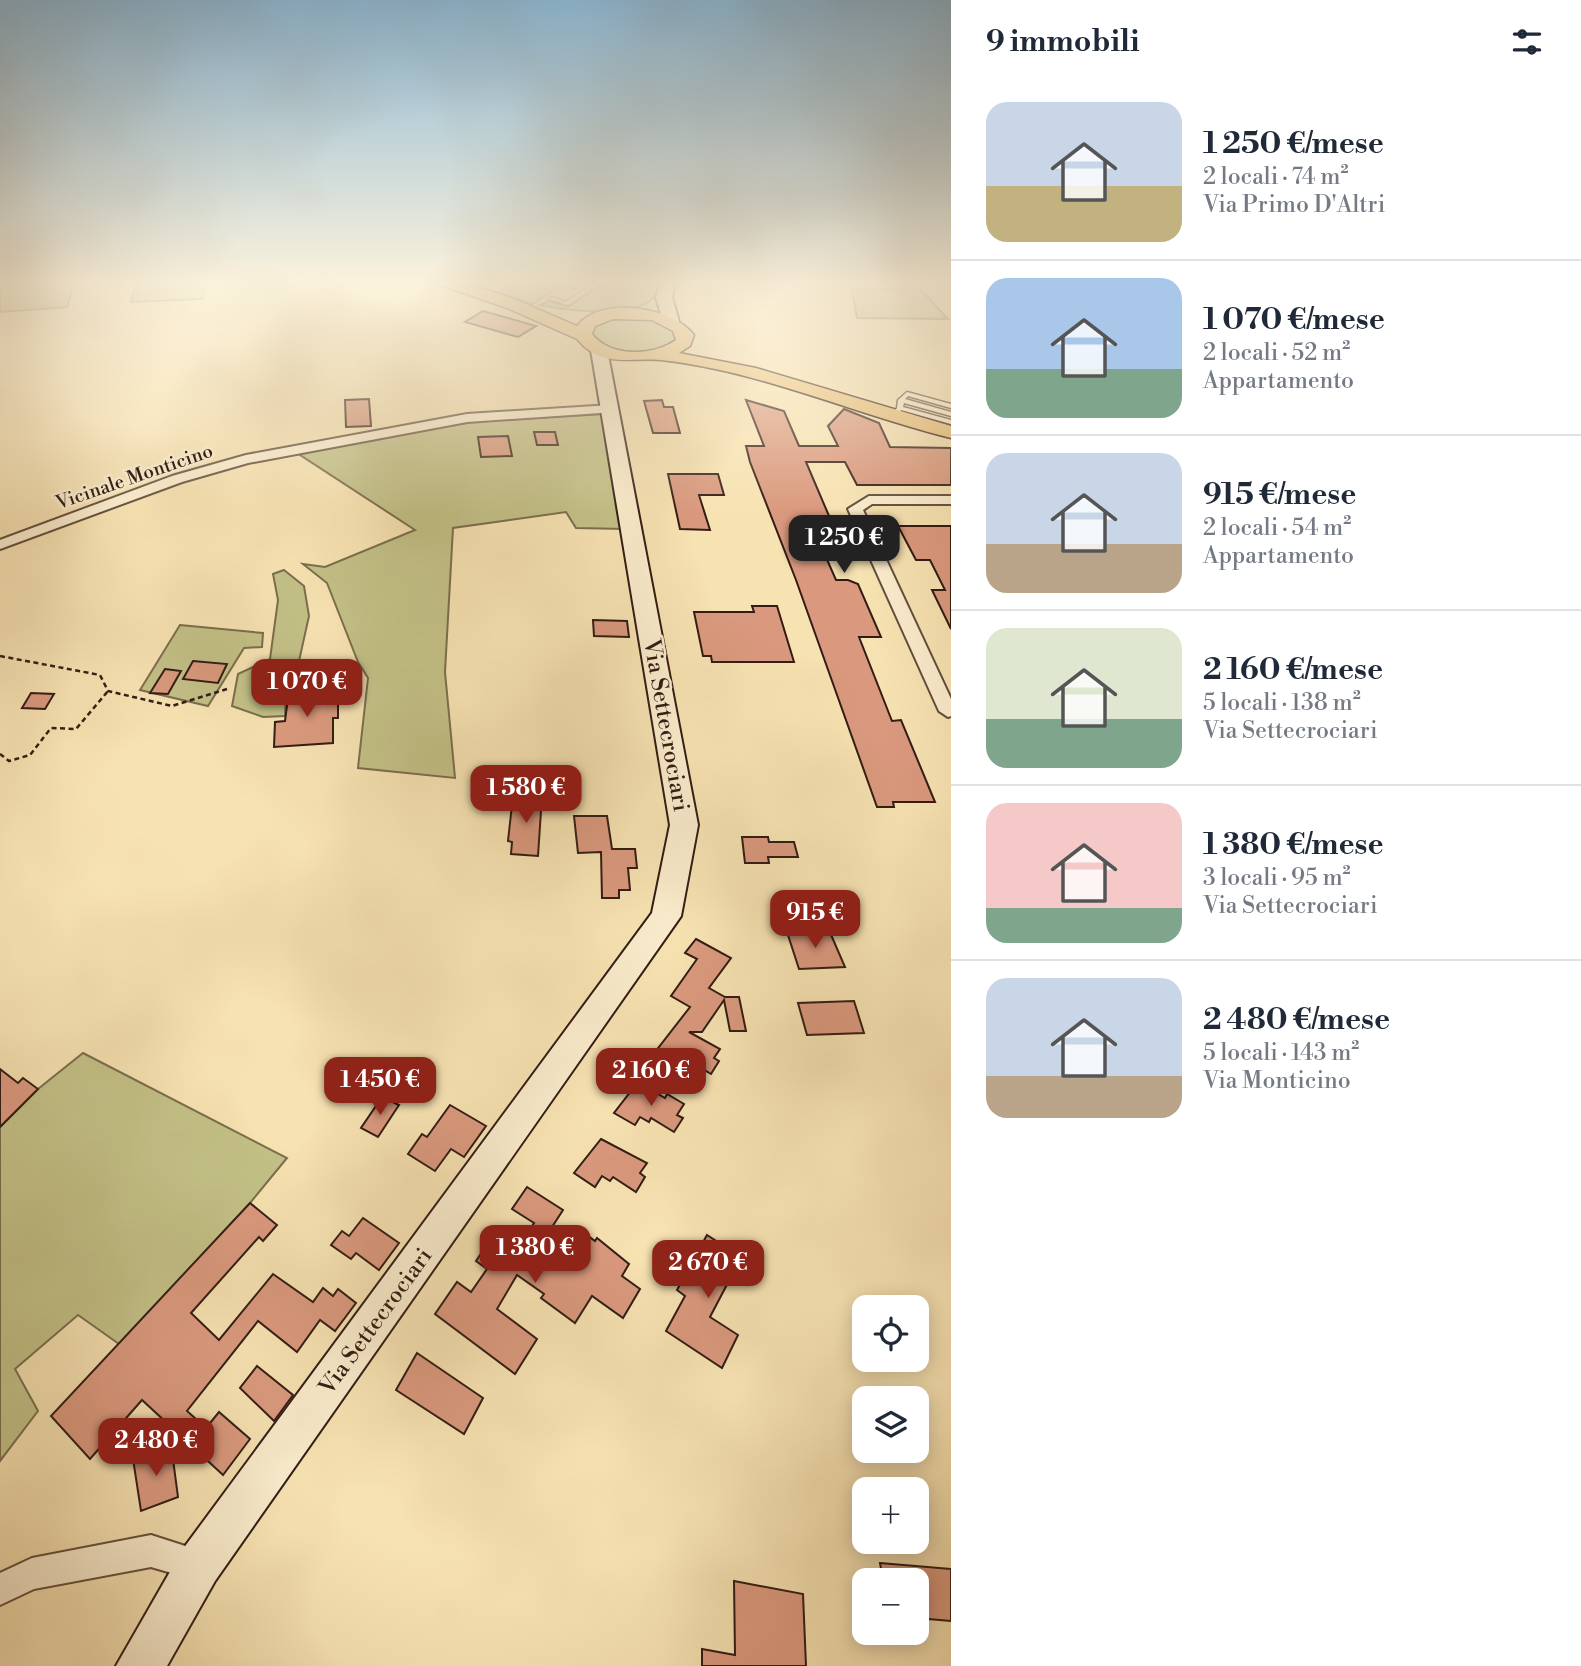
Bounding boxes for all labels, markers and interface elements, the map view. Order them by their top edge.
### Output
text: 9 immobili [986,23,1139,61]
icon: filters [1508,23,1546,61]
text: 1 250 €/mese [1203,125,1384,163]
icon: home [1042,130,1126,214]
text: 2 locali · 74 m² [1203,163,1348,191]
text: Via Primo D'Altri [1203,191,1385,219]
text: 1 070 €/mese [1203,301,1385,339]
icon: home [1042,306,1126,390]
text: 2 locali · 52 m² [1203,339,1350,367]
text: Appartamento [1203,367,1354,395]
street label: Vicinale Monticino [52,439,216,515]
text: 915 €/mese [1203,476,1356,514]
icon: home [1042,481,1126,565]
text: 2 locali · 54 m² [1203,514,1351,542]
pin: 1 250 € [779,516,909,575]
text: 1 250 € [805,524,883,552]
text: Appartamento [1203,542,1354,570]
street label: Via Settecrociari [637,636,695,814]
text: 2 160 €/mese [1203,651,1383,689]
icon: home [1042,656,1126,740]
pin: 1 070 € [242,660,372,719]
text: 1 070 € [267,668,347,696]
text: 5 locali · 138 m² [1203,689,1361,717]
text: Via Settecrociari [1203,717,1378,745]
pin: 1 580 € [461,766,591,825]
text: 1 580 € [486,774,566,802]
text: 1 380 €/mese [1203,826,1384,864]
icon: home [1042,831,1126,915]
text: 3 locali · 95 m² [1203,864,1351,892]
pin: 915 € [766,890,864,950]
text: Via Settecrociari [1203,892,1378,920]
text: 915 € [786,899,844,927]
text: 2 480 €/mese [1203,1001,1390,1039]
icon: home [1042,1006,1126,1090]
text: 5 locali · 143 m² [1203,1039,1359,1067]
pin: 2 160 € [586,1048,716,1108]
text: 2 160 € [612,1057,690,1085]
pin: 1 450 € [315,1058,445,1117]
text: 1 450 € [340,1066,420,1094]
text: Via Monticino [1203,1067,1351,1095]
pin: 1 380 € [470,1226,600,1285]
text: 1 380 € [496,1234,574,1262]
pin: 2 670 € [643,1240,773,1300]
street label: Via Settecrociari [313,1243,438,1401]
text: 2 670 € [668,1249,748,1277]
map controls [852,1295,929,1645]
button: locate [852,1295,929,1372]
button: layers [852,1386,929,1463]
pin: 2 480 € [91,1418,221,1478]
text: 2 480 € [114,1427,198,1455]
button: + [852,1477,929,1554]
button: − [852,1568,929,1645]

